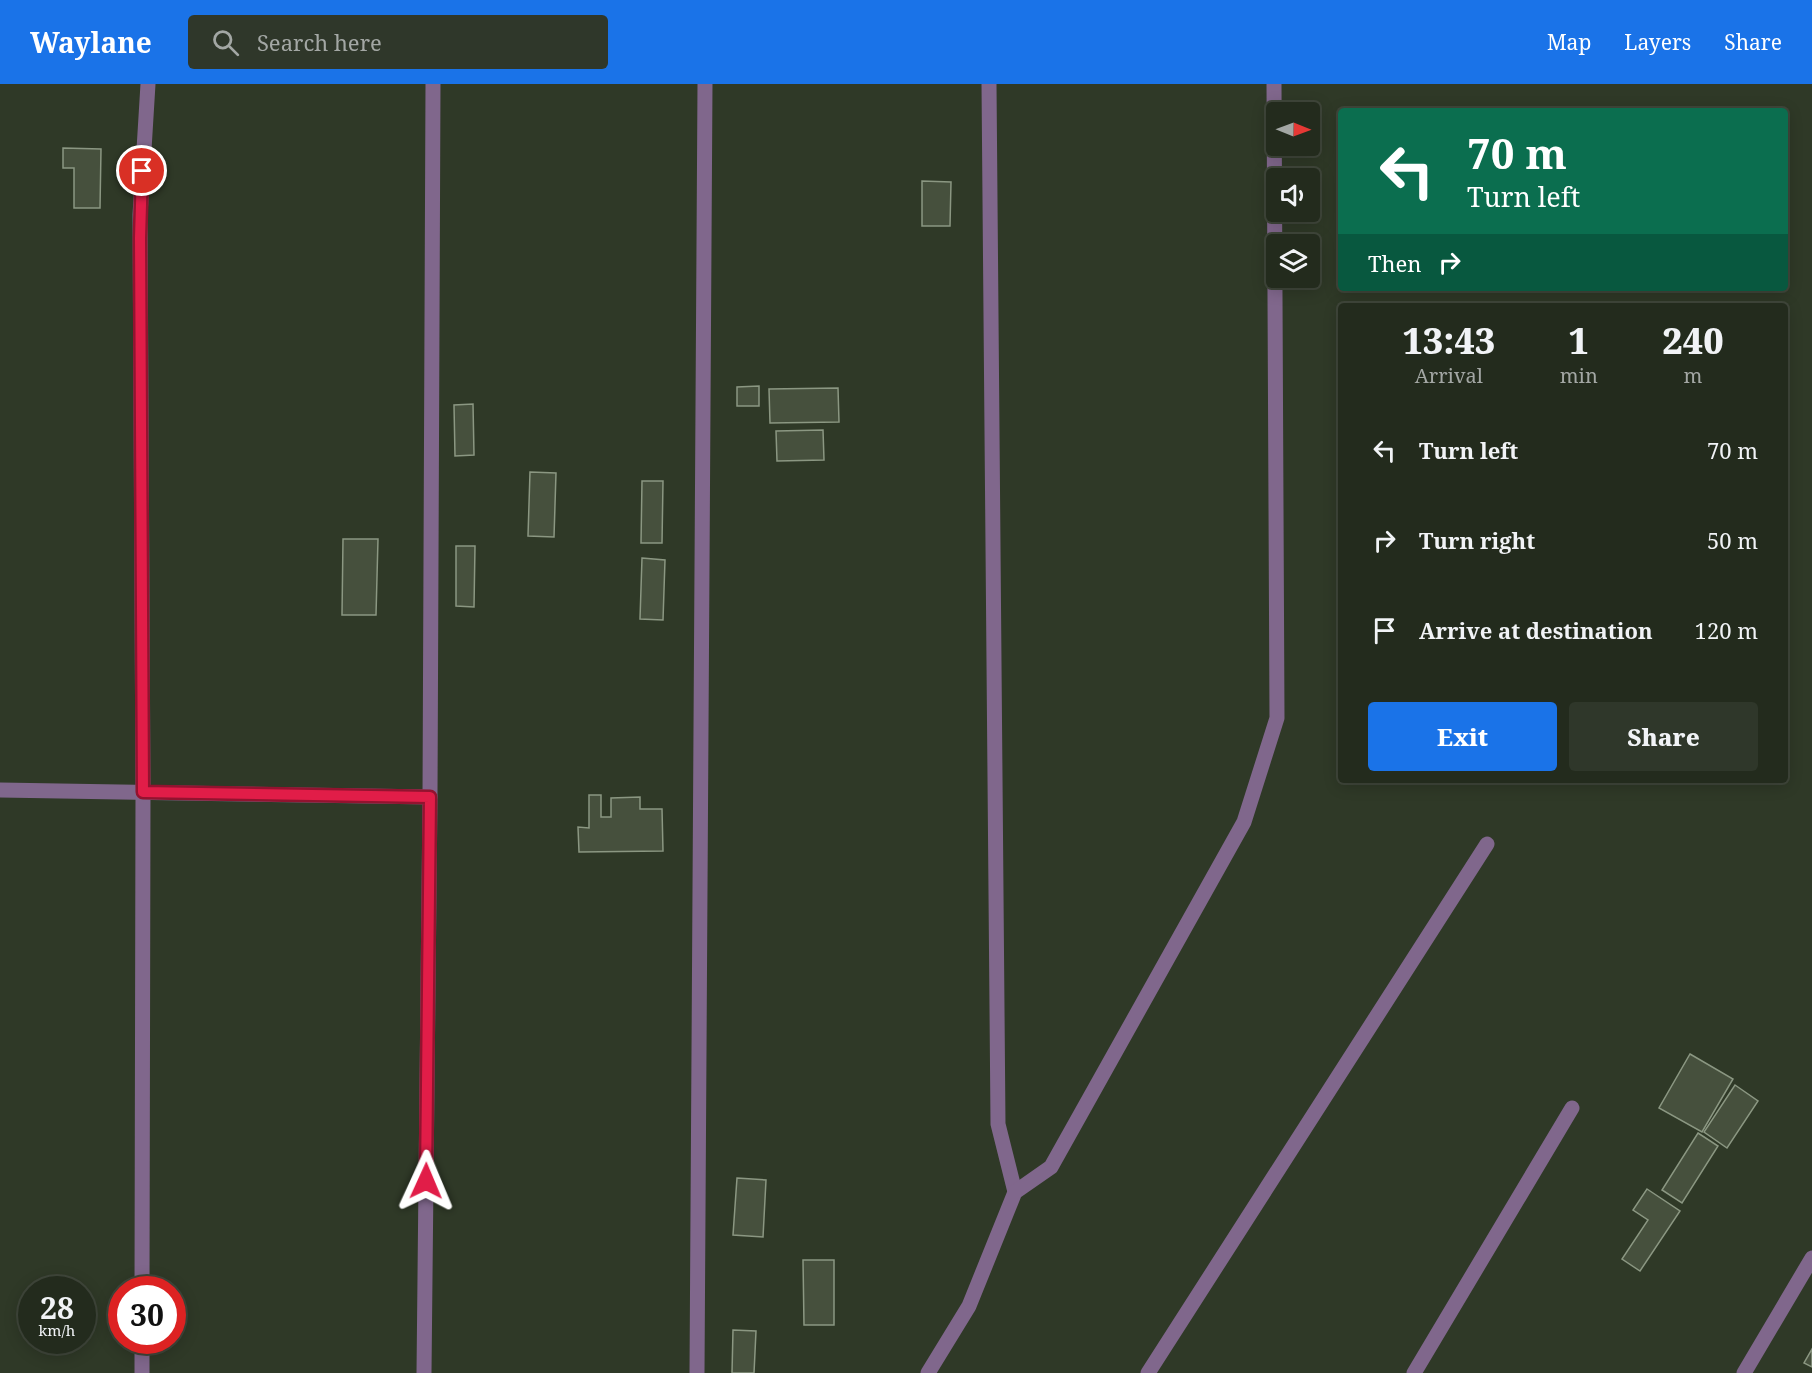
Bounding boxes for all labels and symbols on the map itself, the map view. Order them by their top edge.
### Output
north arrow [1266,102,1320,156]
pin [116,145,167,196]
position arrow [394,1149,458,1213]
speed limit sign: 30 [108,1276,186,1354]

